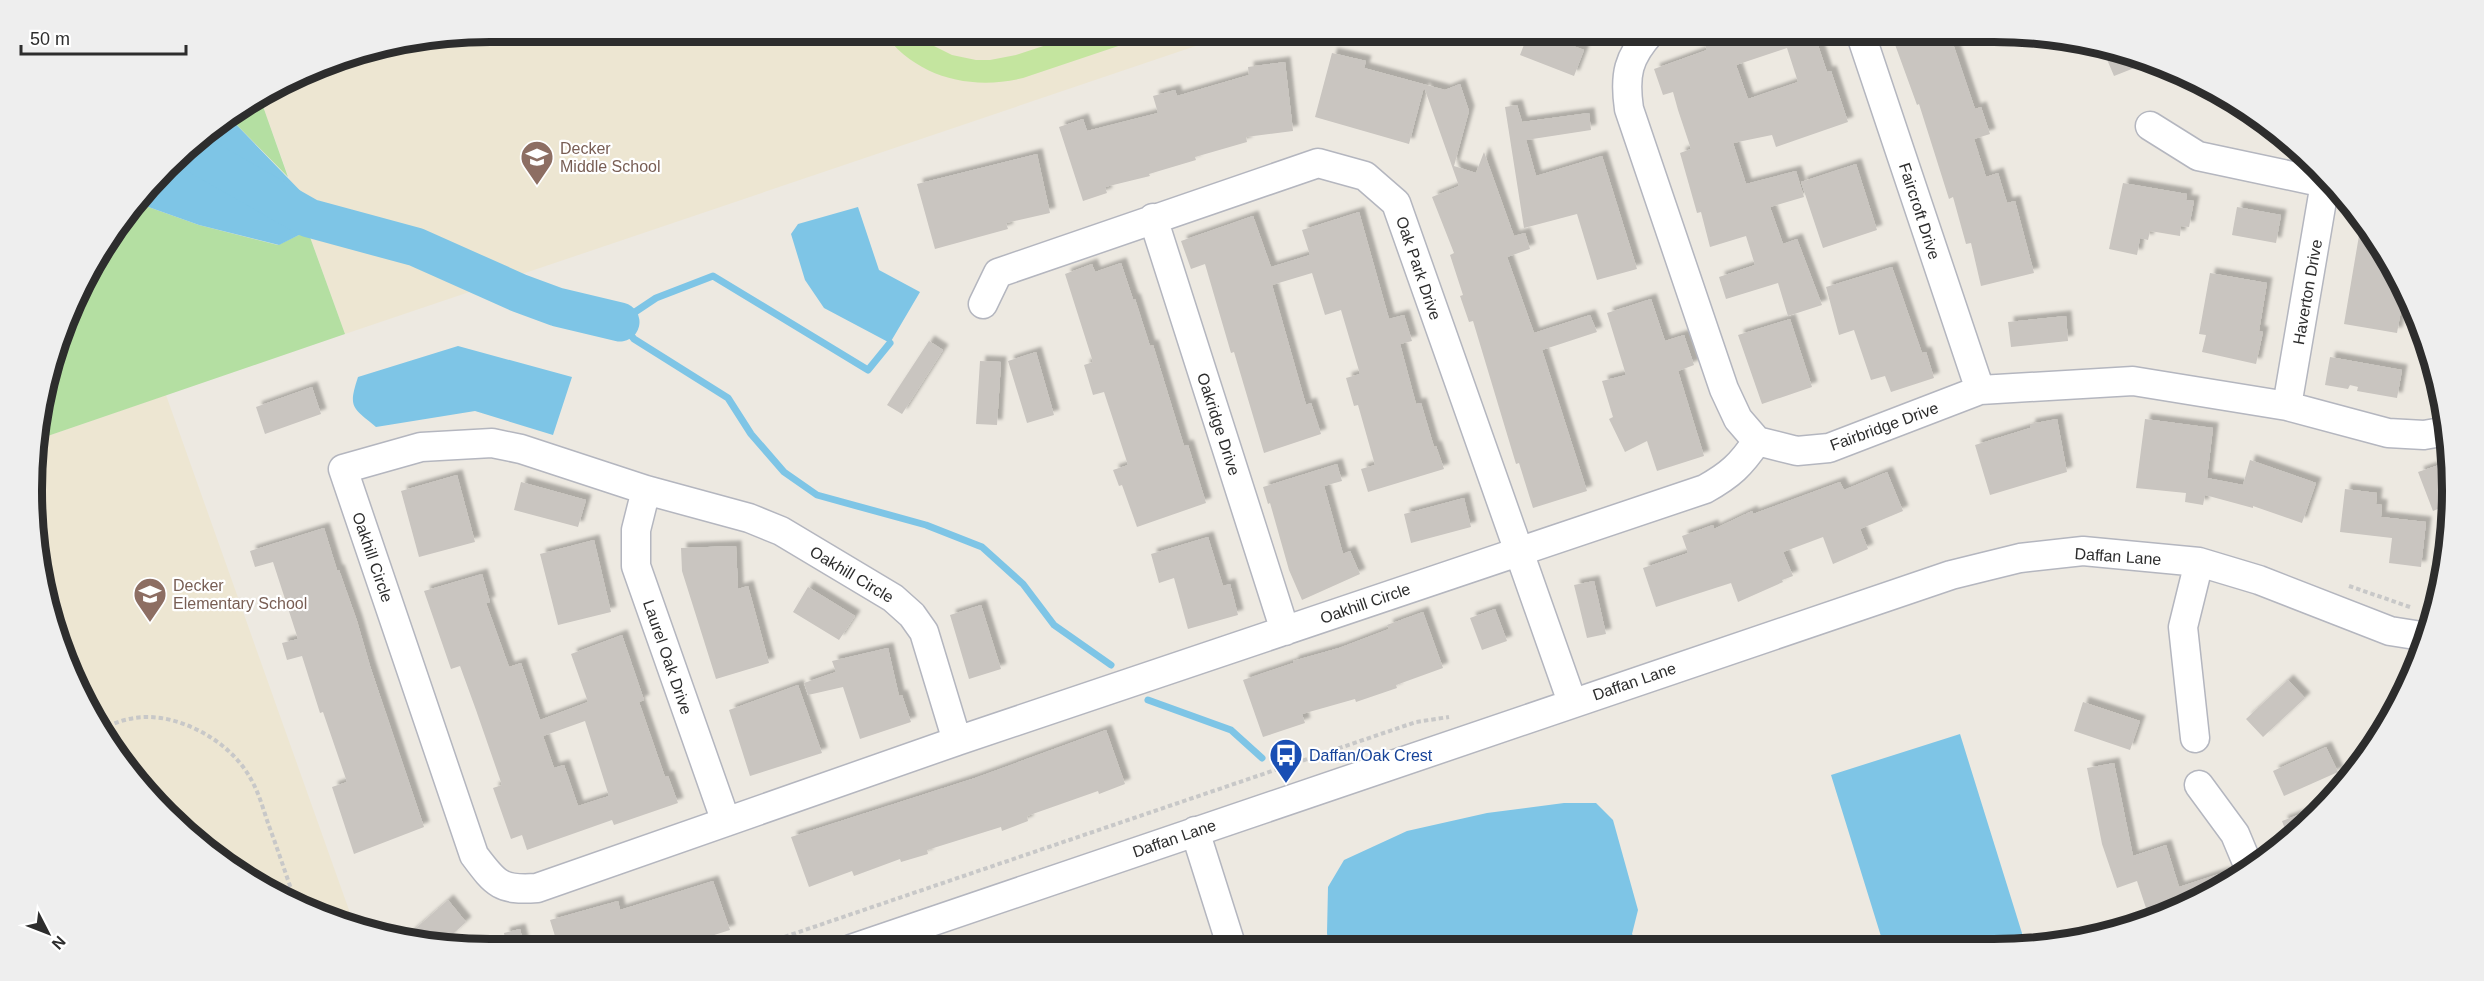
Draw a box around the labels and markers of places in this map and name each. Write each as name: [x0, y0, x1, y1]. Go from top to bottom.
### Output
school or university icon: Decker Middle School: [519, 139, 555, 186]
place label: Decker Middle School: [560, 140, 661, 175]
school or university icon: Decker Elementary School: [132, 576, 168, 623]
place label: Decker Elementary School: [173, 577, 307, 612]
bus stop icon: Daffan/Oak Crest: [1268, 737, 1304, 784]
place label: Daffan/Oak Crest: [1309, 747, 1433, 764]

